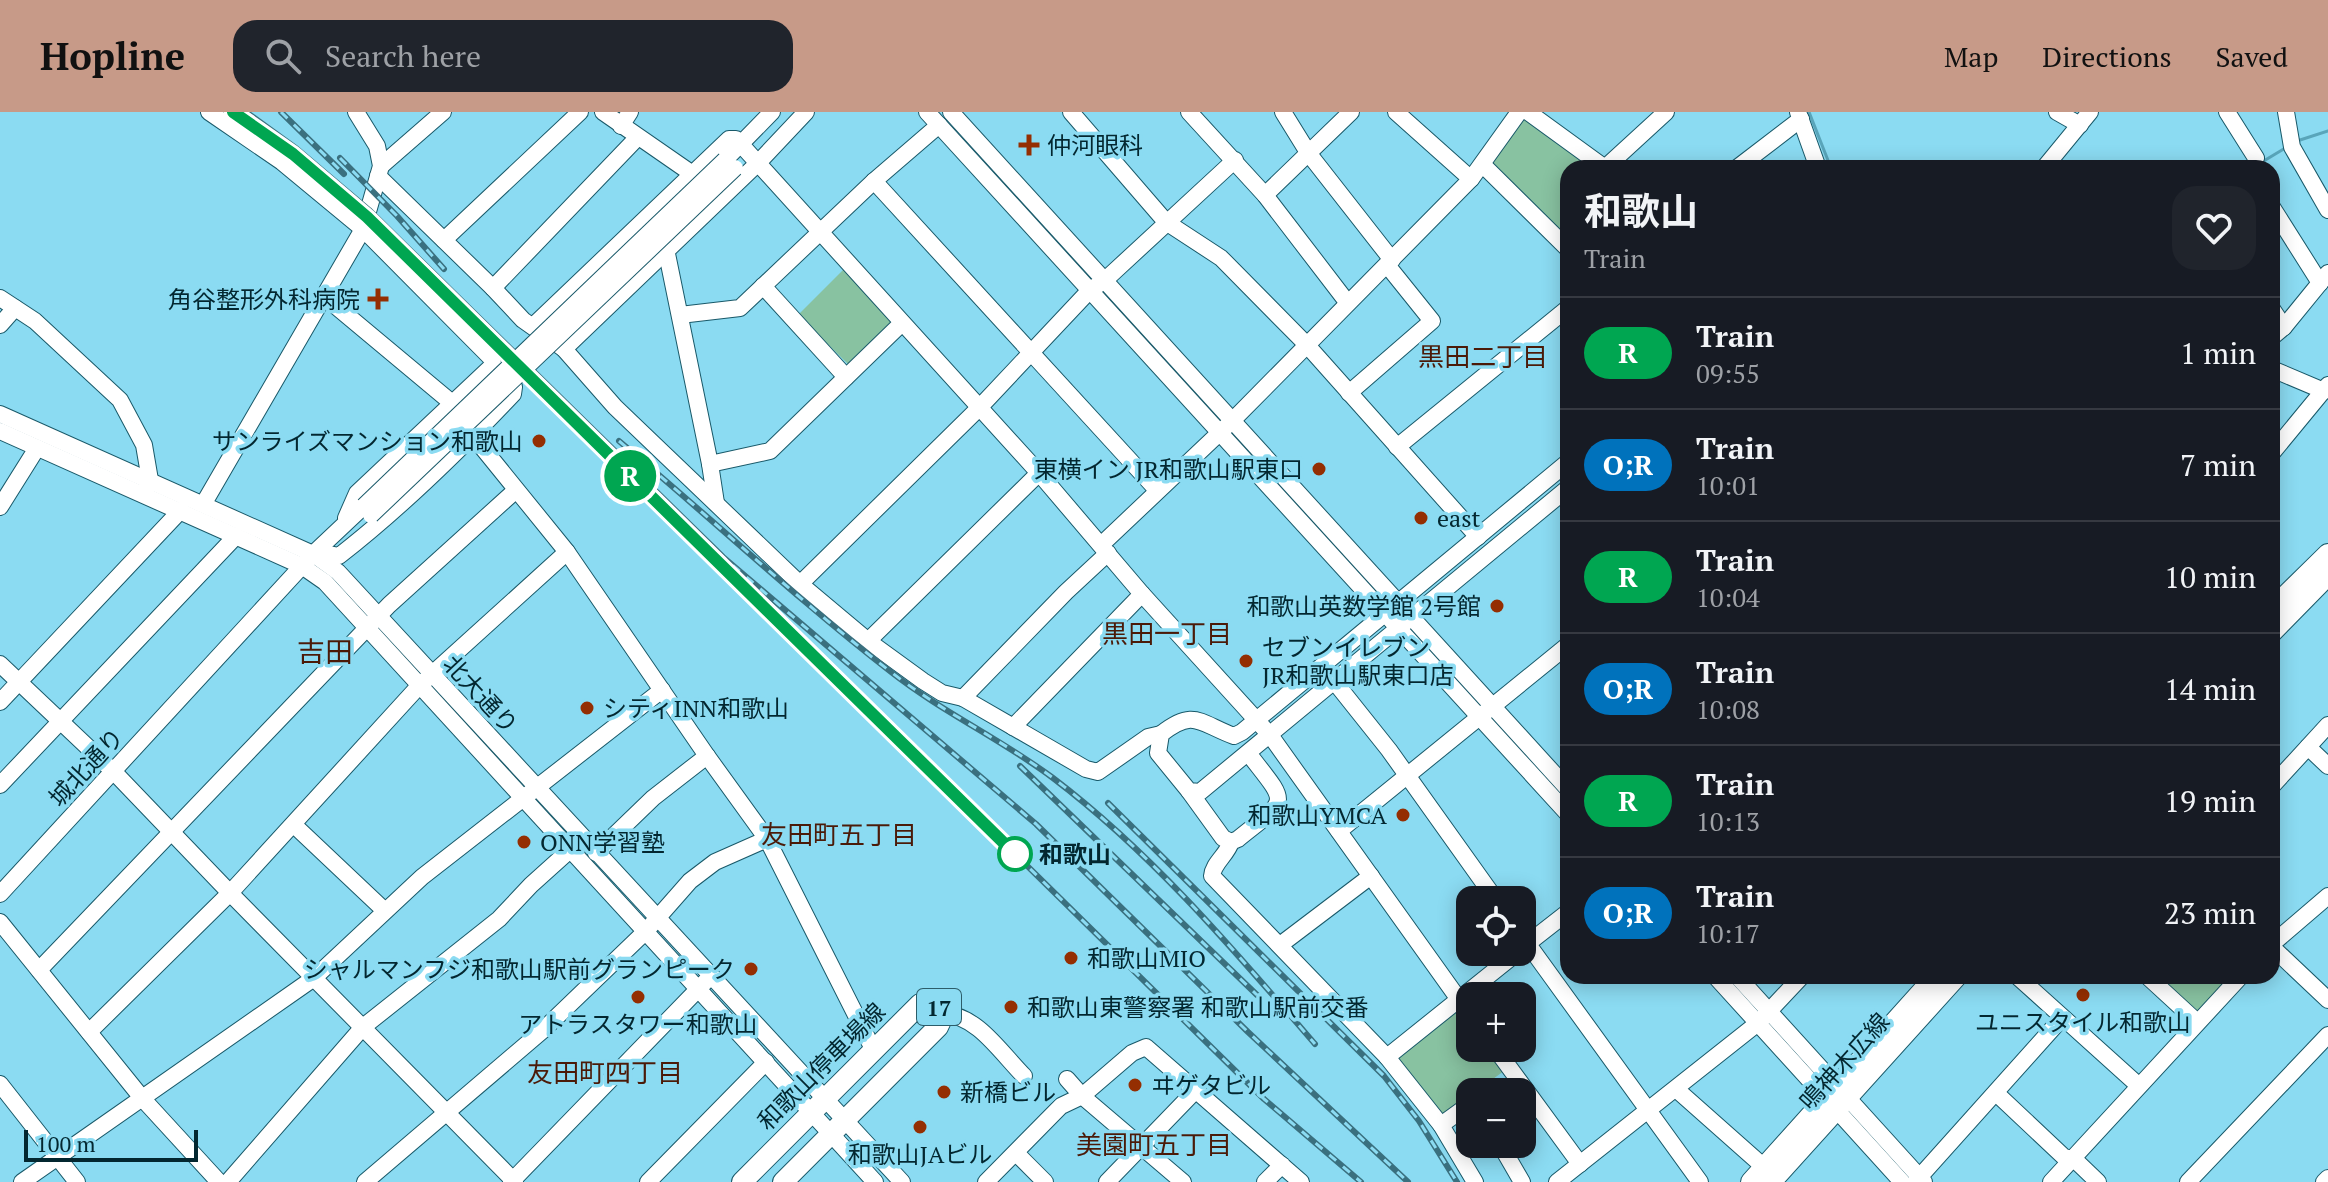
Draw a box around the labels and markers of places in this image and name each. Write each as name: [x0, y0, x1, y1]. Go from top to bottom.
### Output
place label: 仲河眼科: [1047, 129, 1143, 161]
marker: 仲河眼科: [1018, 134, 1040, 156]
place label: 角谷整形外科病院: [168, 283, 360, 315]
marker: 角谷整形外科病院: [367, 288, 389, 310]
place label: サンライズマンション和歌山: [212, 425, 523, 457]
marker: サンライズマンション和歌山: [530, 432, 548, 450]
place label: 東横イン JR和歌山駅東口: [1034, 453, 1303, 485]
marker: 東横イン JR和歌山駅東口: [1310, 460, 1328, 478]
place label: east: [1437, 502, 1481, 534]
marker: east: [1412, 509, 1430, 527]
place label: 和歌山英数学館 2号館: [1246, 590, 1481, 622]
marker: 和歌山英数学館 2号館: [1488, 597, 1506, 615]
place label: セブンイレブン JR和歌山駅東口店: [1262, 631, 1453, 691]
marker: セブンイレブン JR和歌山駅東口店: [1237, 652, 1255, 670]
place label: シティINN和歌山: [603, 692, 789, 724]
marker: シティINN和歌山: [578, 699, 596, 717]
place label: 和歌山YMCA: [1247, 799, 1388, 831]
marker: 和歌山YMCA: [1394, 806, 1412, 824]
place label: ONN学習塾: [540, 826, 665, 858]
marker: ONN学習塾: [515, 833, 533, 851]
marker: 和歌山: [998, 837, 1032, 871]
place label: 和歌山: [1039, 838, 1111, 870]
place label: 和歌山MIO: [1087, 942, 1206, 974]
marker: 和歌山MIO: [1062, 949, 1080, 967]
place label: シャルマンフジ和歌山駅前グランピーク: [304, 953, 735, 985]
marker: シャルマンフジ和歌山駅前グランピーク: [742, 960, 760, 978]
marker: ユニスタイル和歌山: [2074, 986, 2092, 1004]
marker: アトラスタワー和歌山: [629, 988, 647, 1006]
place label: 和歌山東警察署 和歌山駅前交番: [1027, 991, 1369, 1023]
marker: 和歌山東警察署 和歌山駅前交番: [1002, 998, 1020, 1016]
place label: ユニスタイル和歌山: [1975, 1006, 2191, 1038]
place label: アトラスタワー和歌山: [518, 1008, 758, 1040]
place label: ヰゲタビル: [1151, 1069, 1271, 1101]
place label: 新橋ビル: [960, 1076, 1056, 1108]
marker: ヰゲタビル: [1126, 1076, 1144, 1094]
marker: 新橋ビル: [935, 1083, 953, 1101]
marker: 和歌山JAビル: [911, 1118, 929, 1136]
place label: 和歌山JAビル: [848, 1138, 992, 1170]

